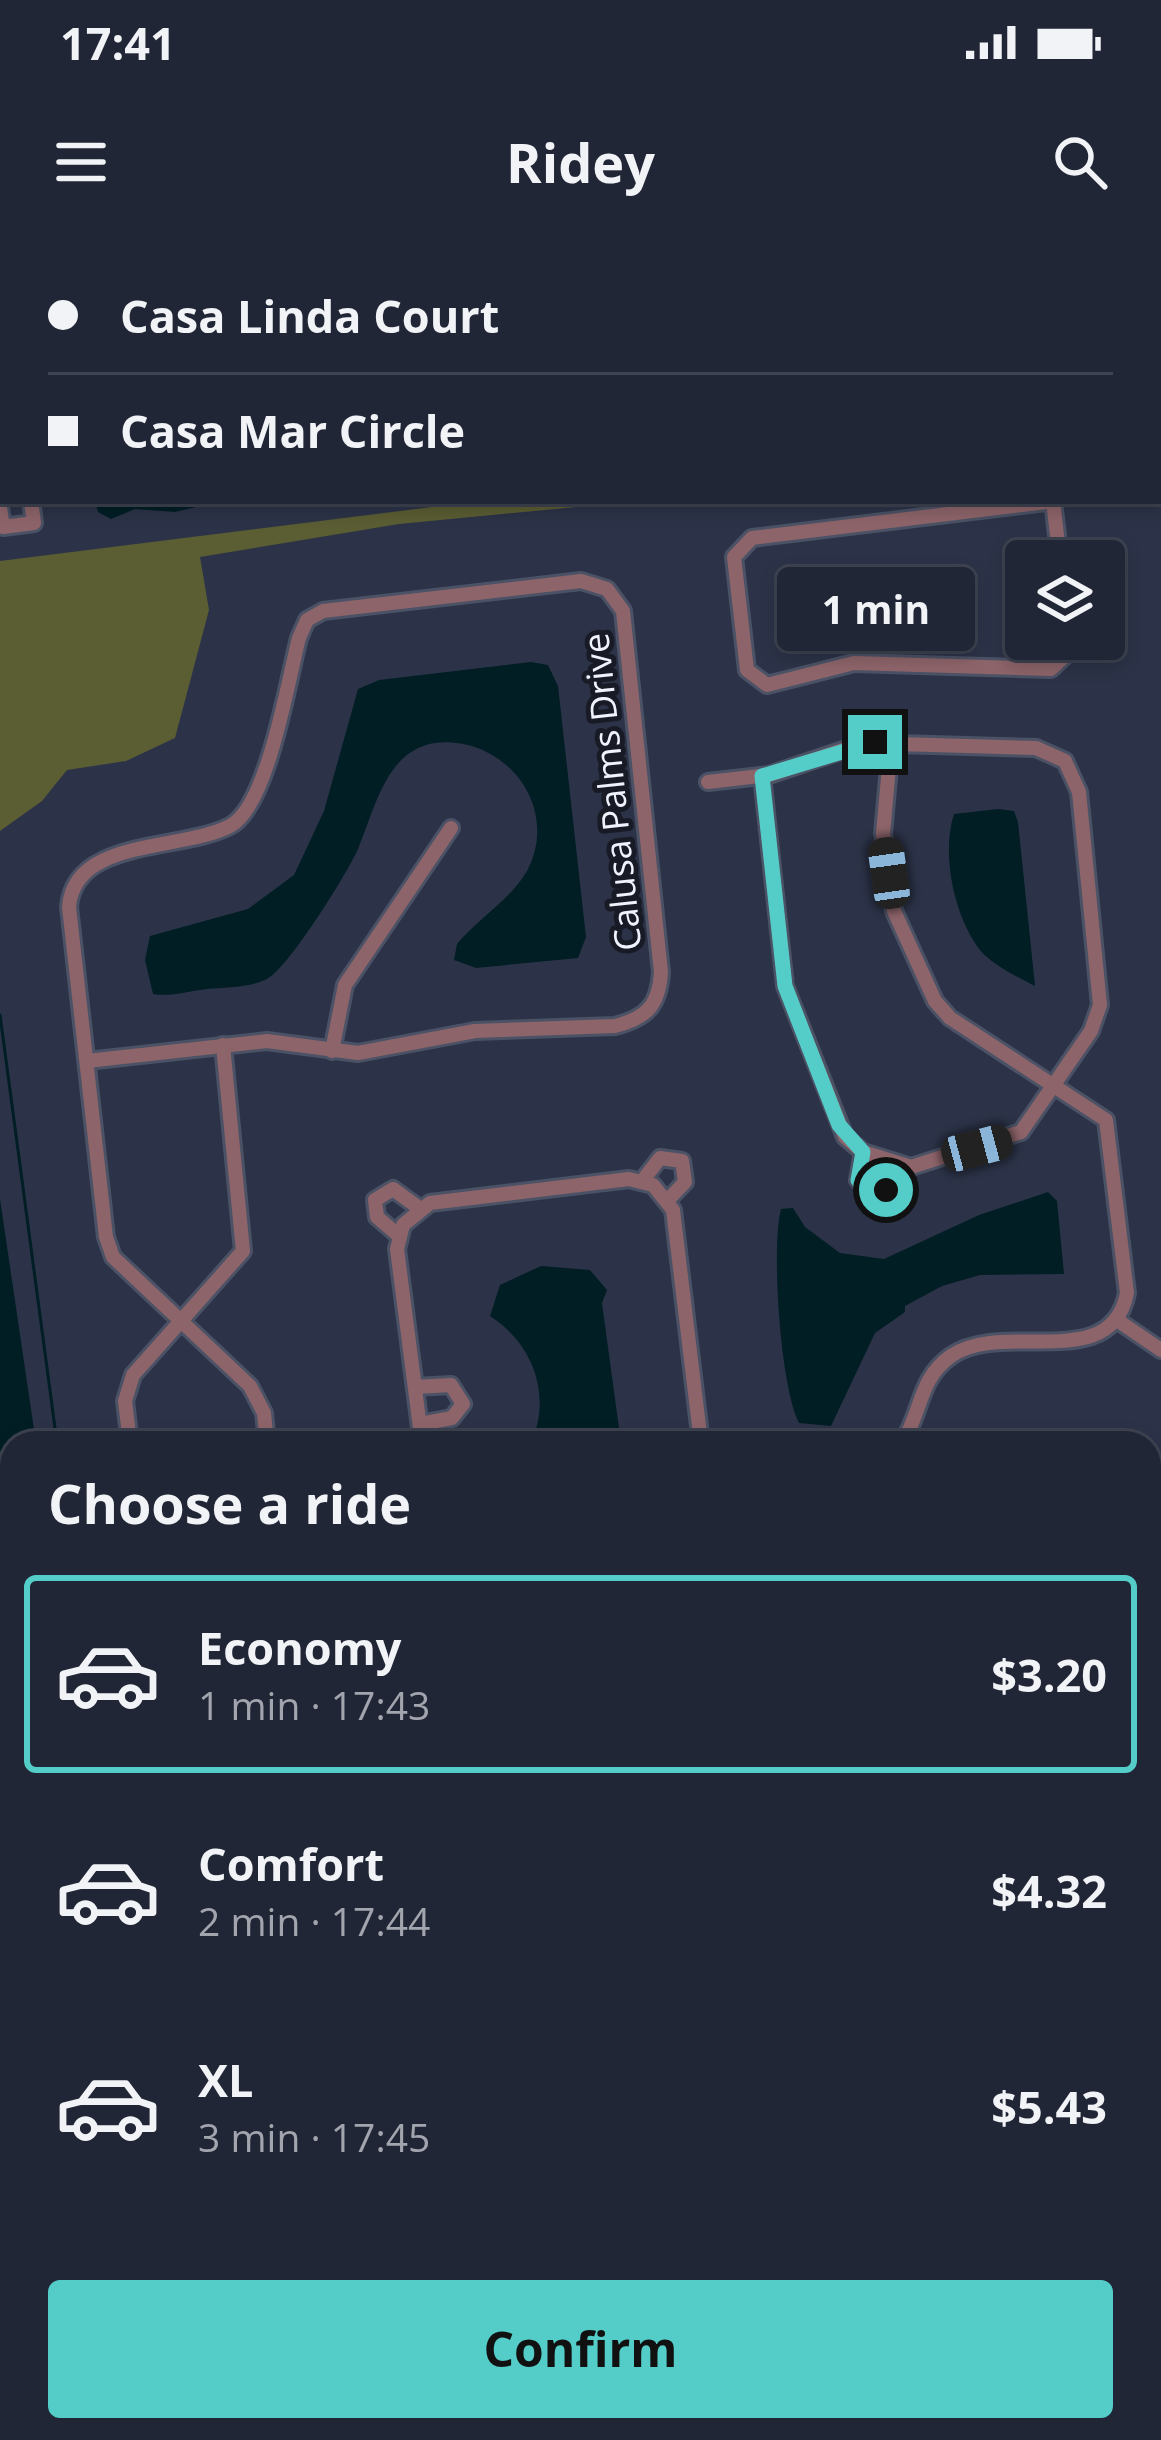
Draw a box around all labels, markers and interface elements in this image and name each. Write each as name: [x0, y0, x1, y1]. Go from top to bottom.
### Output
text: 17:41: [60, 12, 176, 73]
text: Ridey: [506, 125, 655, 199]
icon: menu: [48, 129, 114, 195]
icon: search: [1047, 129, 1113, 195]
text: Casa Linda Court: [120, 285, 499, 346]
text: Casa Mar Circle: [120, 400, 465, 461]
map controls: [1005, 540, 1125, 660]
button: layers: [1005, 540, 1125, 660]
callout: 1 min: [776, 568, 974, 652]
text: 1 min: [822, 582, 930, 635]
street label: Calusa Palms Drive: [570, 631, 653, 953]
route end: [848, 715, 902, 769]
car: [866, 835, 912, 911]
car: [938, 1121, 1016, 1175]
route start: [859, 1163, 913, 1217]
text: Choose a ride: [48, 1466, 411, 1540]
text: Economy: [198, 1617, 401, 1678]
icon: car: [54, 1620, 162, 1728]
text: $3.20: [991, 1644, 1107, 1705]
text: 1 min · 17:43: [198, 1678, 430, 1731]
text: Comfort: [198, 1833, 384, 1894]
icon: car: [54, 1836, 162, 1944]
text: $4.32: [991, 1860, 1107, 1921]
text: 2 min · 17:44: [198, 1894, 430, 1947]
text: XL: [198, 2049, 253, 2110]
icon: car: [54, 2052, 162, 2160]
text: $5.43: [991, 2076, 1107, 2137]
text: 3 min · 17:45: [198, 2110, 430, 2163]
button: Confirm: [48, 2280, 1113, 2418]

